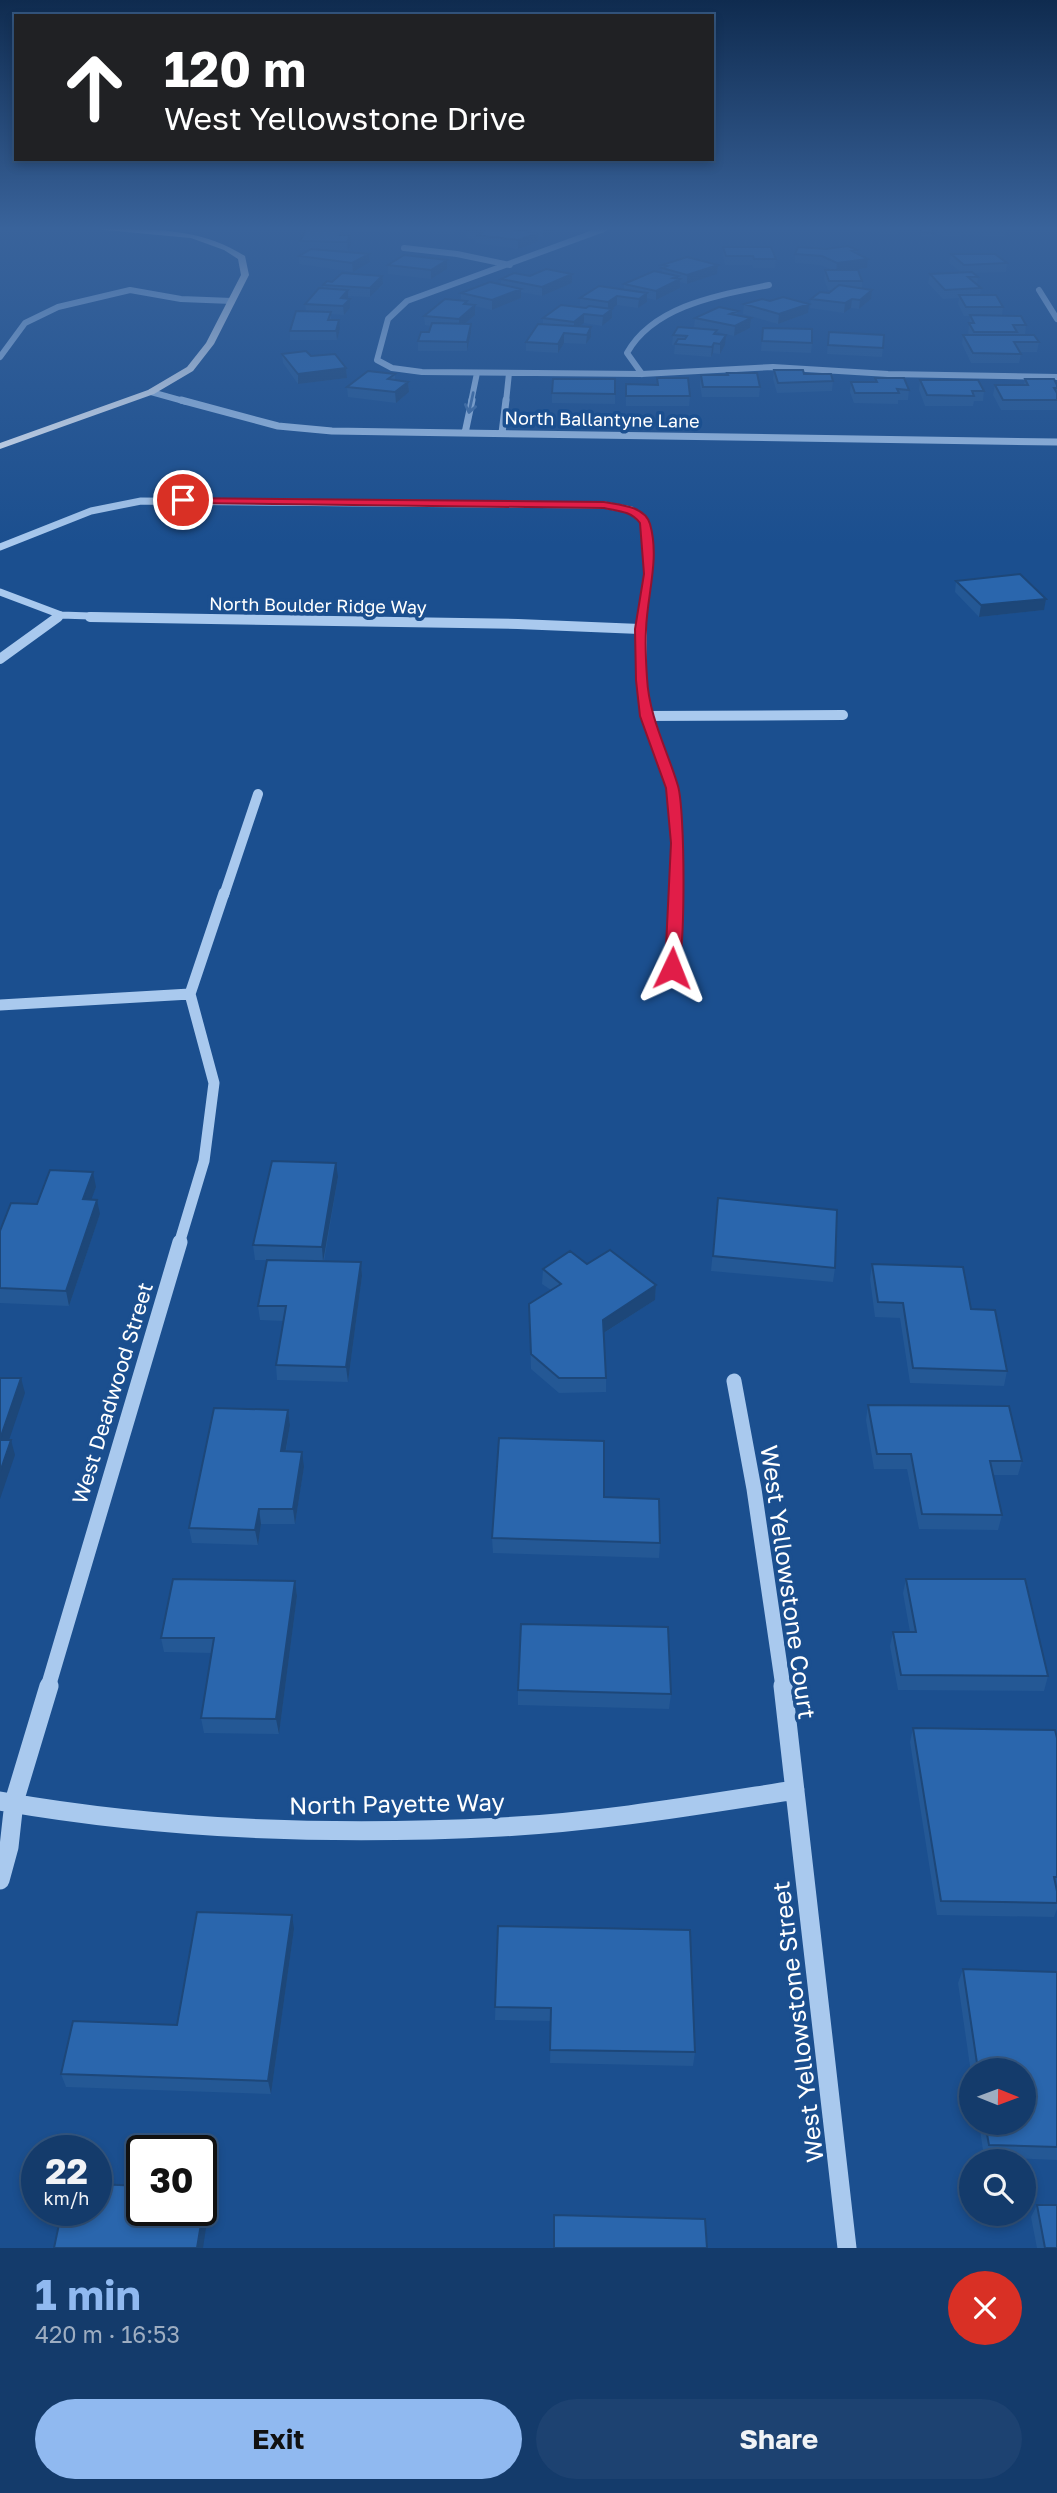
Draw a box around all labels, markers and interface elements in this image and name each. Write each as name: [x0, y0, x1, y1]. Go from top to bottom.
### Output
text: 120 m: [164, 39, 306, 98]
icon: ahead: [49, 42, 140, 133]
text: West Yellowstone Drive: [164, 99, 526, 137]
one-way arrow: [464, 391, 478, 414]
street label: North Ballantyne Lane: [504, 406, 700, 432]
pin: [153, 470, 213, 530]
icon: arrive: [164, 481, 202, 519]
street label: North Boulder Ridge Way: [209, 592, 427, 618]
position arrow: [635, 931, 709, 1005]
street label: West Deadwood Street: [66, 1279, 158, 1507]
street label: West Yellowstone Court: [755, 1443, 823, 1721]
street label: North Payette Way: [289, 1787, 505, 1819]
street label: West Yellowstone Street: [765, 1880, 829, 2164]
north arrow: [959, 2058, 1036, 2135]
map controls: [959, 2058, 1036, 2226]
speed limit sign: 30: [126, 2135, 217, 2226]
button: search: [959, 2149, 1036, 2226]
text: 22: [45, 2150, 88, 2192]
text: km/h: [44, 2187, 89, 2209]
text: 1 min: [35, 2269, 141, 2319]
button: close: [948, 2271, 1022, 2345]
text: 420 m · 16:53: [35, 2320, 180, 2348]
button: Exit: [35, 2399, 522, 2479]
button: Share: [536, 2399, 1022, 2479]

